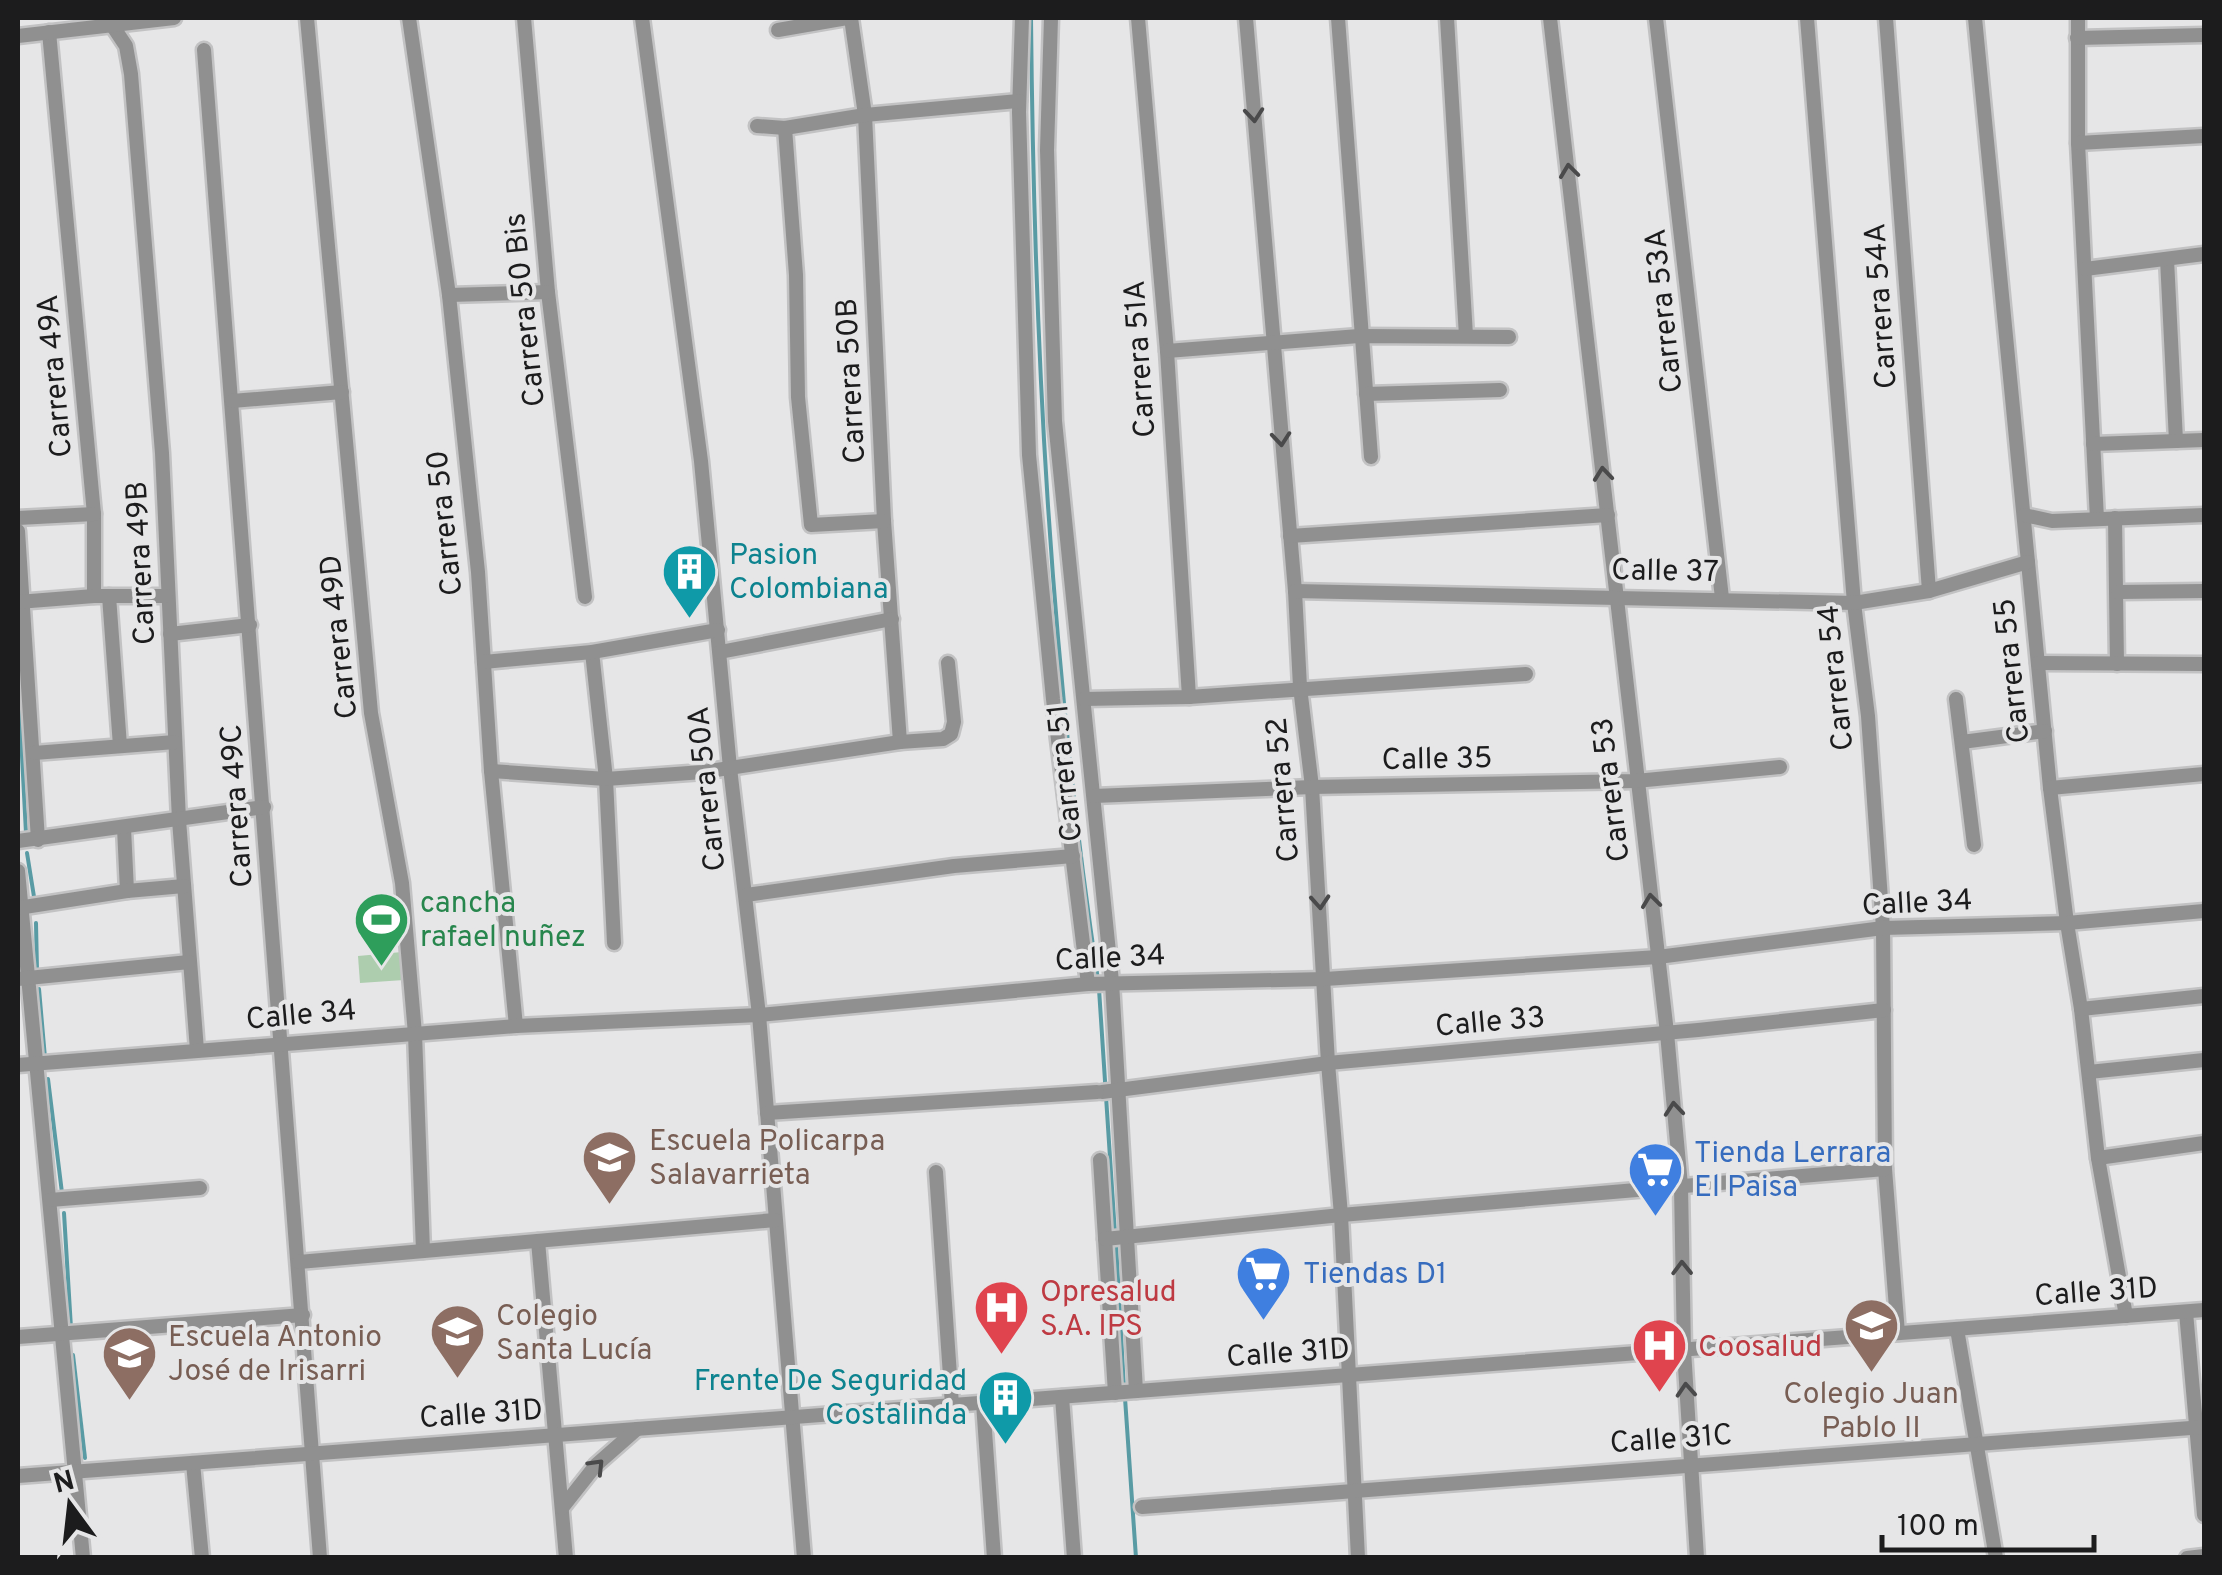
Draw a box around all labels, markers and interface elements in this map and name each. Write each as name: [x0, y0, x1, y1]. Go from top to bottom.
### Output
one-way arrow: [1243, 107, 1265, 123]
one-way arrow: [1559, 163, 1580, 180]
street label: Carrera 50 Bis: [498, 211, 555, 408]
street label: Carrera 54A: [1858, 222, 1907, 390]
street label: Carrera 53A: [1638, 227, 1693, 395]
street label: Carrera 51A: [1118, 279, 1165, 439]
street label: Carrera 49A: [31, 293, 82, 459]
street label: Carrera 50B: [830, 297, 875, 465]
one-way arrow: [1270, 431, 1292, 447]
street label: Carrera 50: [420, 448, 473, 597]
one-way arrow: [1593, 466, 1614, 482]
street label: Carrera 49B: [120, 480, 165, 646]
place label: Pasion Colombiana: [729, 538, 889, 609]
building icon: Pasion Colombiana: [660, 541, 720, 620]
street label: Carrera 49D: [313, 553, 368, 721]
street label: Calle 37: [1611, 553, 1719, 592]
street label: Carrera 55: [1987, 596, 2039, 745]
street label: Carrera 54: [1811, 603, 1864, 752]
street label: Carrera 51: [1041, 702, 1092, 843]
street label: Carrera 50A: [681, 704, 736, 873]
street label: Carrera 53: [1585, 715, 1640, 864]
street label: Carrera 52: [1260, 716, 1309, 864]
street label: Carrera 49C: [214, 723, 263, 889]
street label: Calle 35: [1381, 741, 1493, 780]
street label: Calle 34: [1861, 883, 1973, 926]
place label: cancha rafael nuñez: [420, 886, 586, 957]
sports icon: cancha rafael nuñez: [351, 889, 411, 968]
one-way arrow: [1641, 893, 1662, 909]
one-way arrow: [1308, 894, 1330, 910]
street label: Calle 34: [1054, 938, 1166, 981]
street label: Calle 34: [244, 993, 358, 1040]
street label: Calle 33: [1434, 1000, 1547, 1047]
one-way arrow: [1664, 1101, 1686, 1117]
place label: Escuela Policarpa Salavarrieta: [649, 1124, 885, 1195]
school or university icon: Escuela Policarpa Salavarrieta: [580, 1127, 640, 1206]
place label: Tienda Lerrara El Paisa: [1694, 1136, 1891, 1207]
supermarket icon: Tienda Lerrara El Paisa: [1625, 1139, 1685, 1218]
supermarket icon: Tiendas D1: [1234, 1243, 1294, 1322]
place label: Tiendas D1: [1303, 1257, 1447, 1294]
one-way arrow: [1671, 1259, 1693, 1274]
street label: Calle 31D: [2033, 1271, 2159, 1316]
place label: Opresalud S.A. IPS: [1040, 1275, 1177, 1346]
hospital icon: Opresalud S.A. IPS: [971, 1278, 1031, 1357]
school or university icon: Colegio Juan Pablo II: [1841, 1295, 1901, 1374]
place label: Colegio Santa Lucía: [496, 1299, 652, 1370]
school or university icon: Colegio Santa Lucía: [427, 1302, 487, 1381]
hospital icon: Coosalud: [1629, 1316, 1689, 1395]
place label: Escuela Antonio José de Irisarri: [168, 1320, 382, 1391]
school or university icon: Escuela Antonio José de Irisarri: [99, 1323, 159, 1402]
place label: Coosalud: [1698, 1330, 1822, 1367]
street label: Calle 31D: [1225, 1332, 1351, 1377]
place label: Frente De Seguridad Costalinda: [694, 1364, 967, 1435]
building icon: Frente De Seguridad Costalinda: [976, 1367, 1036, 1446]
place label: Colegio Juan Pablo II: [1783, 1377, 1959, 1448]
one-way arrow: [1676, 1382, 1697, 1398]
street label: Calle 31D: [418, 1393, 544, 1438]
street label: Calle 31C: [1609, 1418, 1734, 1463]
north arrow: [20, 1455, 120, 1555]
one-way arrow: [585, 1459, 603, 1478]
text: N: [50, 1464, 79, 1504]
scale bar: [1882, 1490, 2094, 1552]
text: 100 m: [1897, 1509, 1979, 1546]

